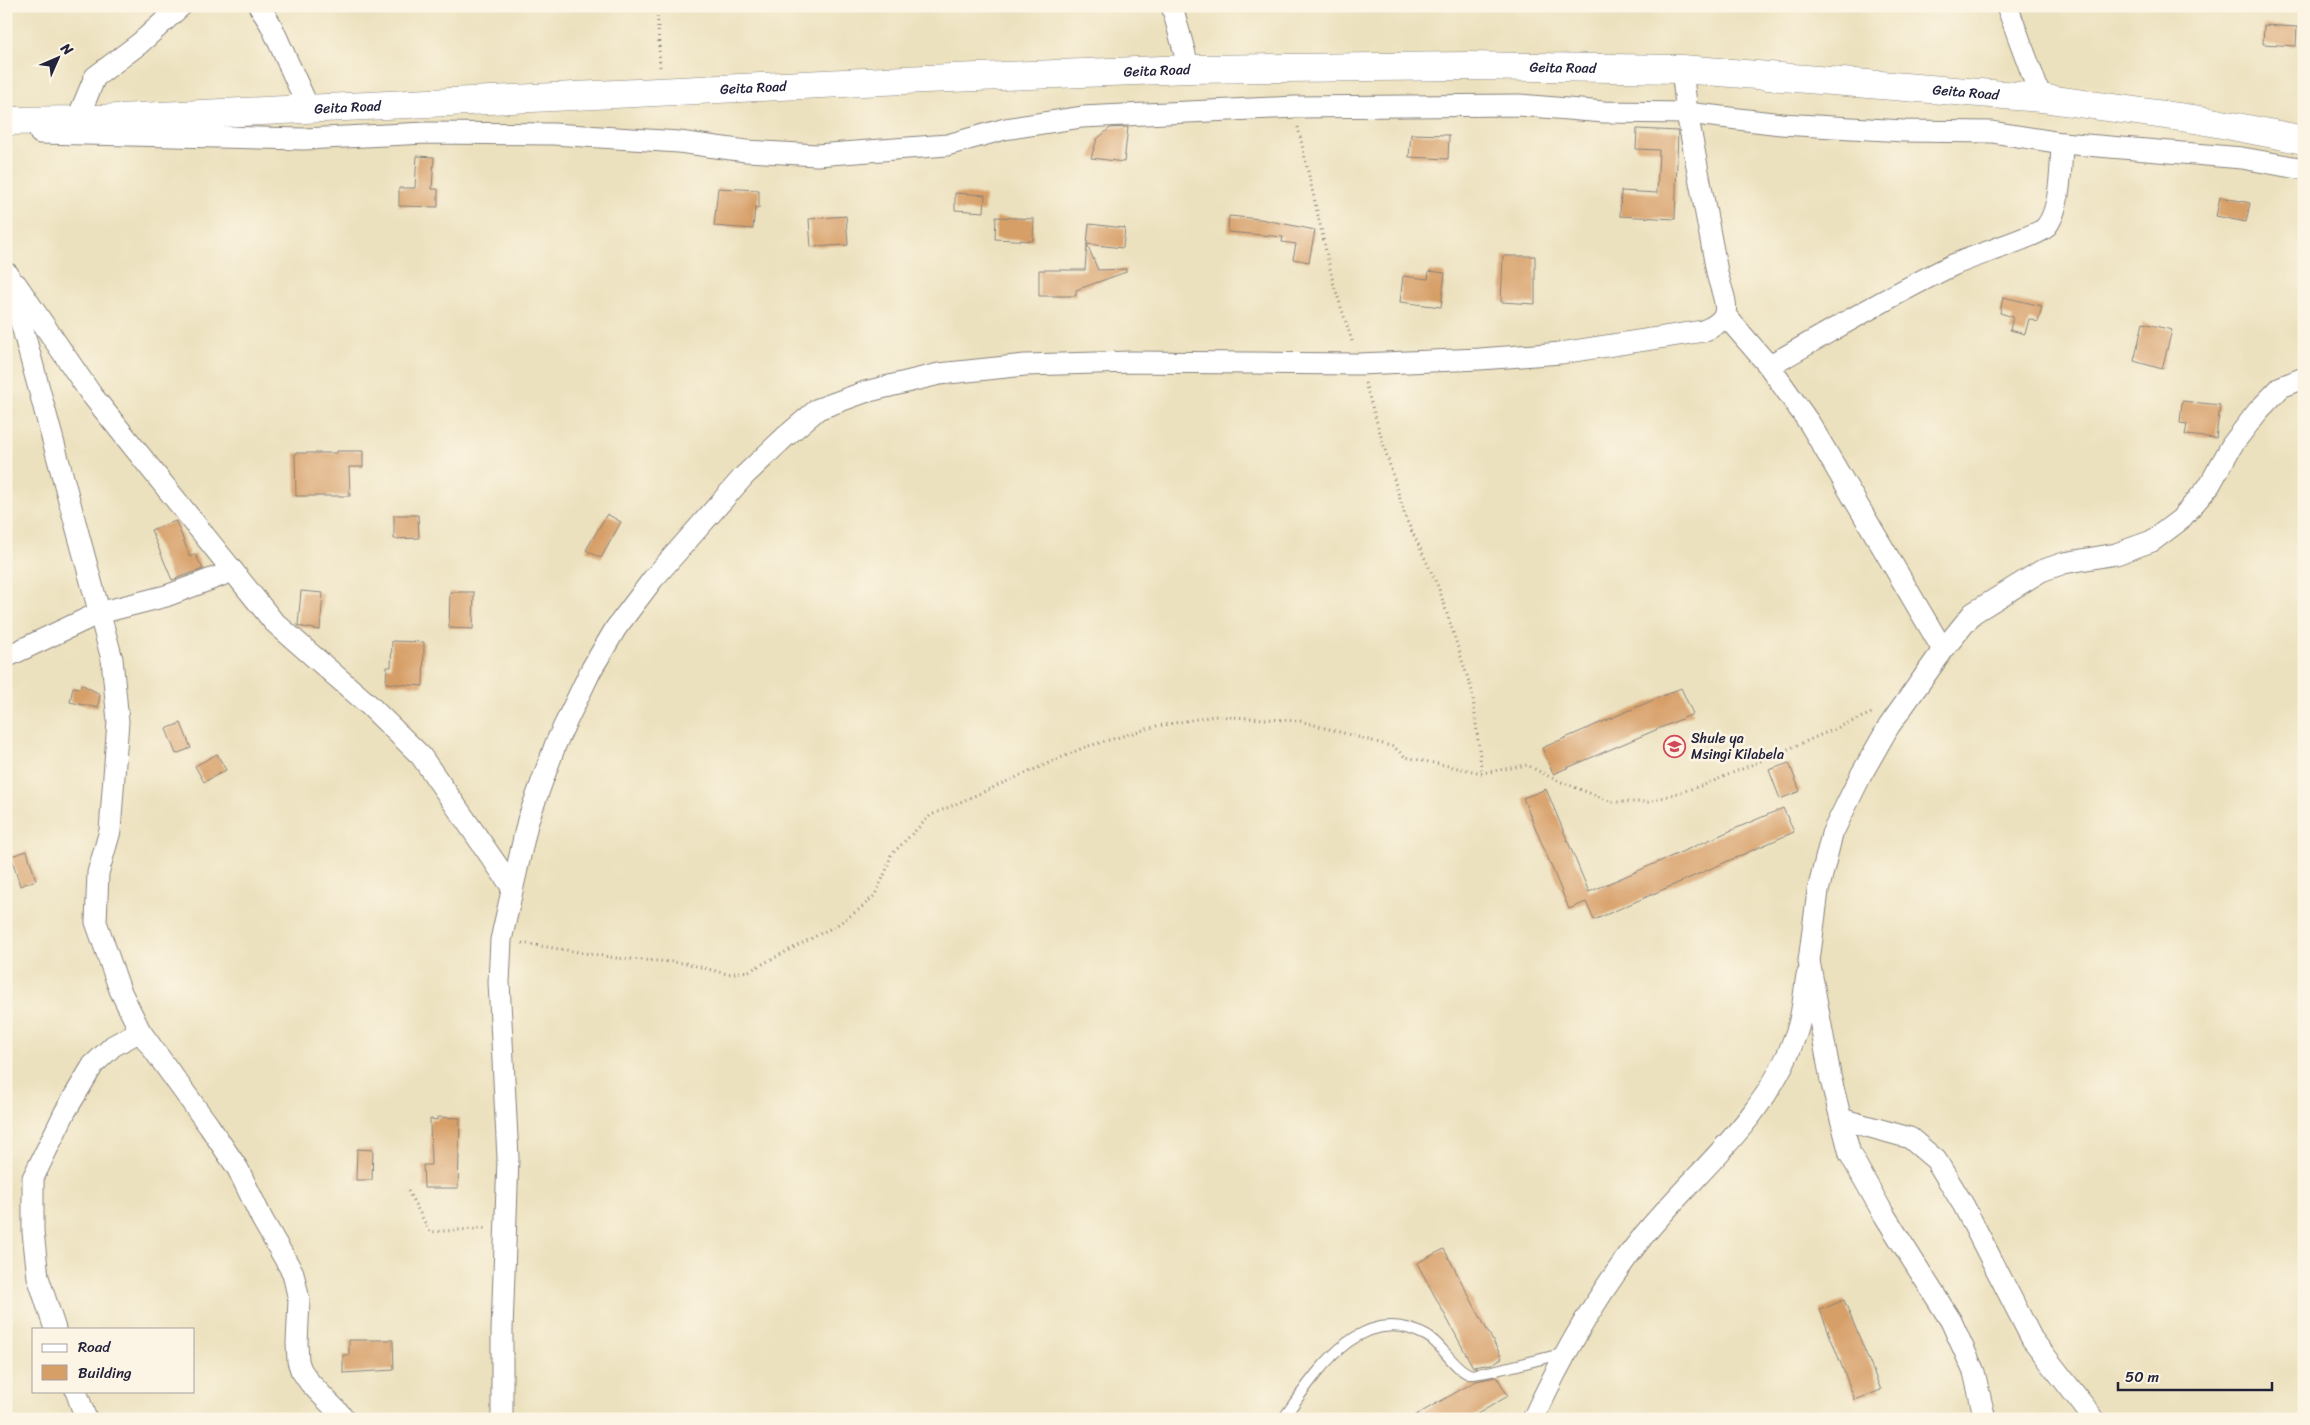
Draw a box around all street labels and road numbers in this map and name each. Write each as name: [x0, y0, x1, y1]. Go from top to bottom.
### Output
street label: Geita Road: [1529, 54, 1598, 80]
street label: Geita Road: [1123, 56, 1192, 84]
street label: Geita Road: [719, 73, 789, 101]
street label: Geita Road: [1932, 77, 2002, 107]
street label: Geita Road: [314, 93, 383, 121]

